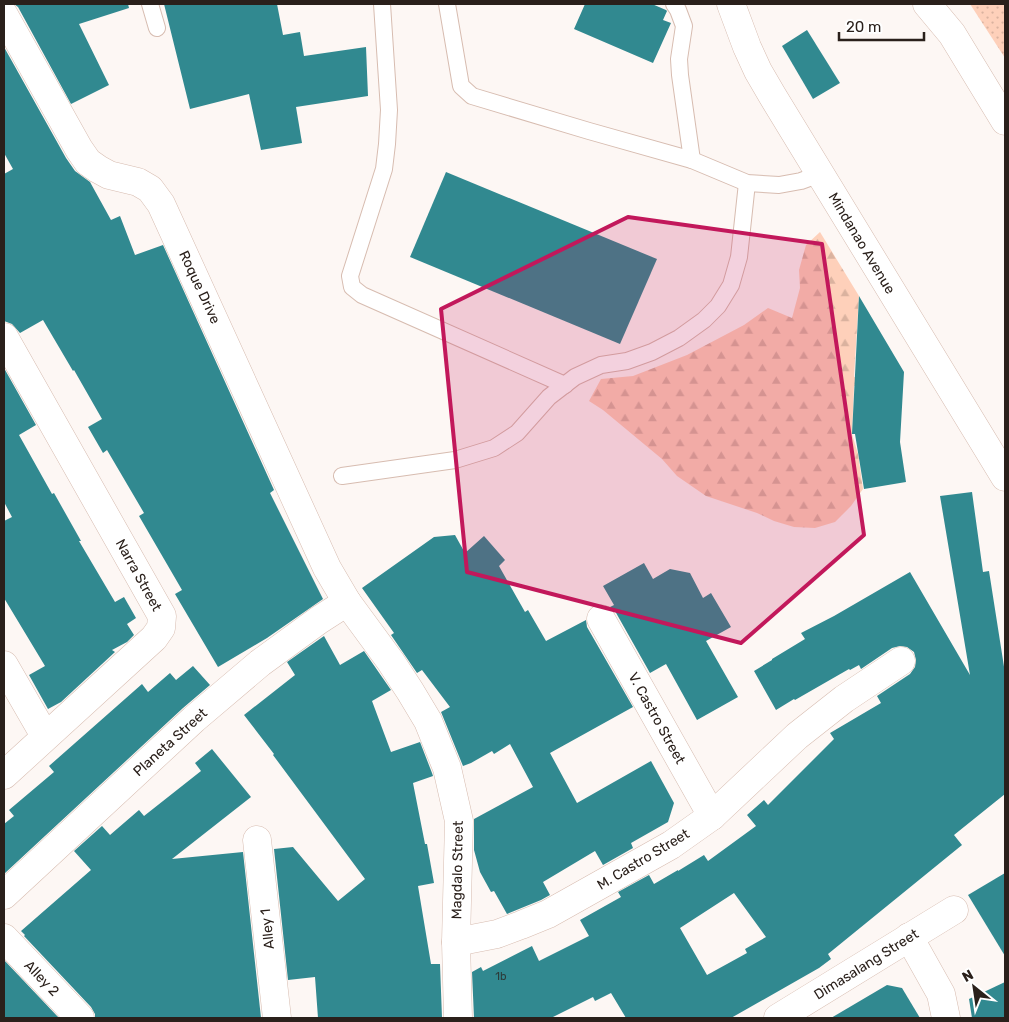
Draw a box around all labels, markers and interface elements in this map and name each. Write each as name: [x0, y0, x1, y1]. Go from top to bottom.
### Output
scale bar: [839, 10, 924, 42]
text: 20 m: [846, 18, 881, 36]
street label: Mindanao Avenue: [825, 189, 899, 297]
street label: Roque Drive: [175, 248, 224, 327]
street label: Narra Street: [112, 536, 166, 615]
street label: V. Castro Street: [624, 670, 689, 767]
street label: Planeta Street: [130, 704, 211, 780]
street label: Magdalo Street: [448, 820, 467, 919]
street label: M. Castro Street: [594, 825, 693, 894]
street label: Alley 1: [257, 908, 278, 950]
street label: Dimasalang Street: [811, 925, 922, 1003]
street label: Alley 2: [21, 957, 63, 1000]
north arrow: [949, 962, 999, 1012]
text: N: [959, 966, 976, 986]
house number: 1b: [495, 970, 507, 983]

